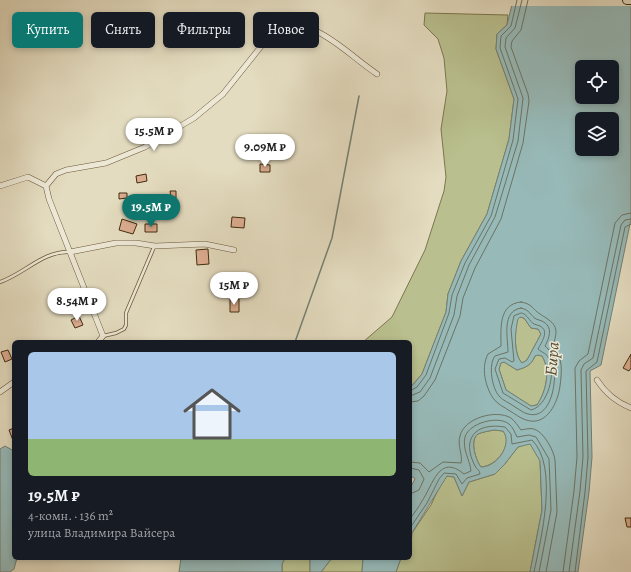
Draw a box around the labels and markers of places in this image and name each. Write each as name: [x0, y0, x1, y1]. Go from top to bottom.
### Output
pin: 15.5M ₽: [117, 118, 191, 152]
pin: 9.09M ₽: [228, 134, 302, 168]
pin: 19.5M ₽: [114, 194, 188, 228]
pin: 15M ₽: [206, 272, 262, 306]
pin: 8.54M ₽: [40, 288, 114, 322]

